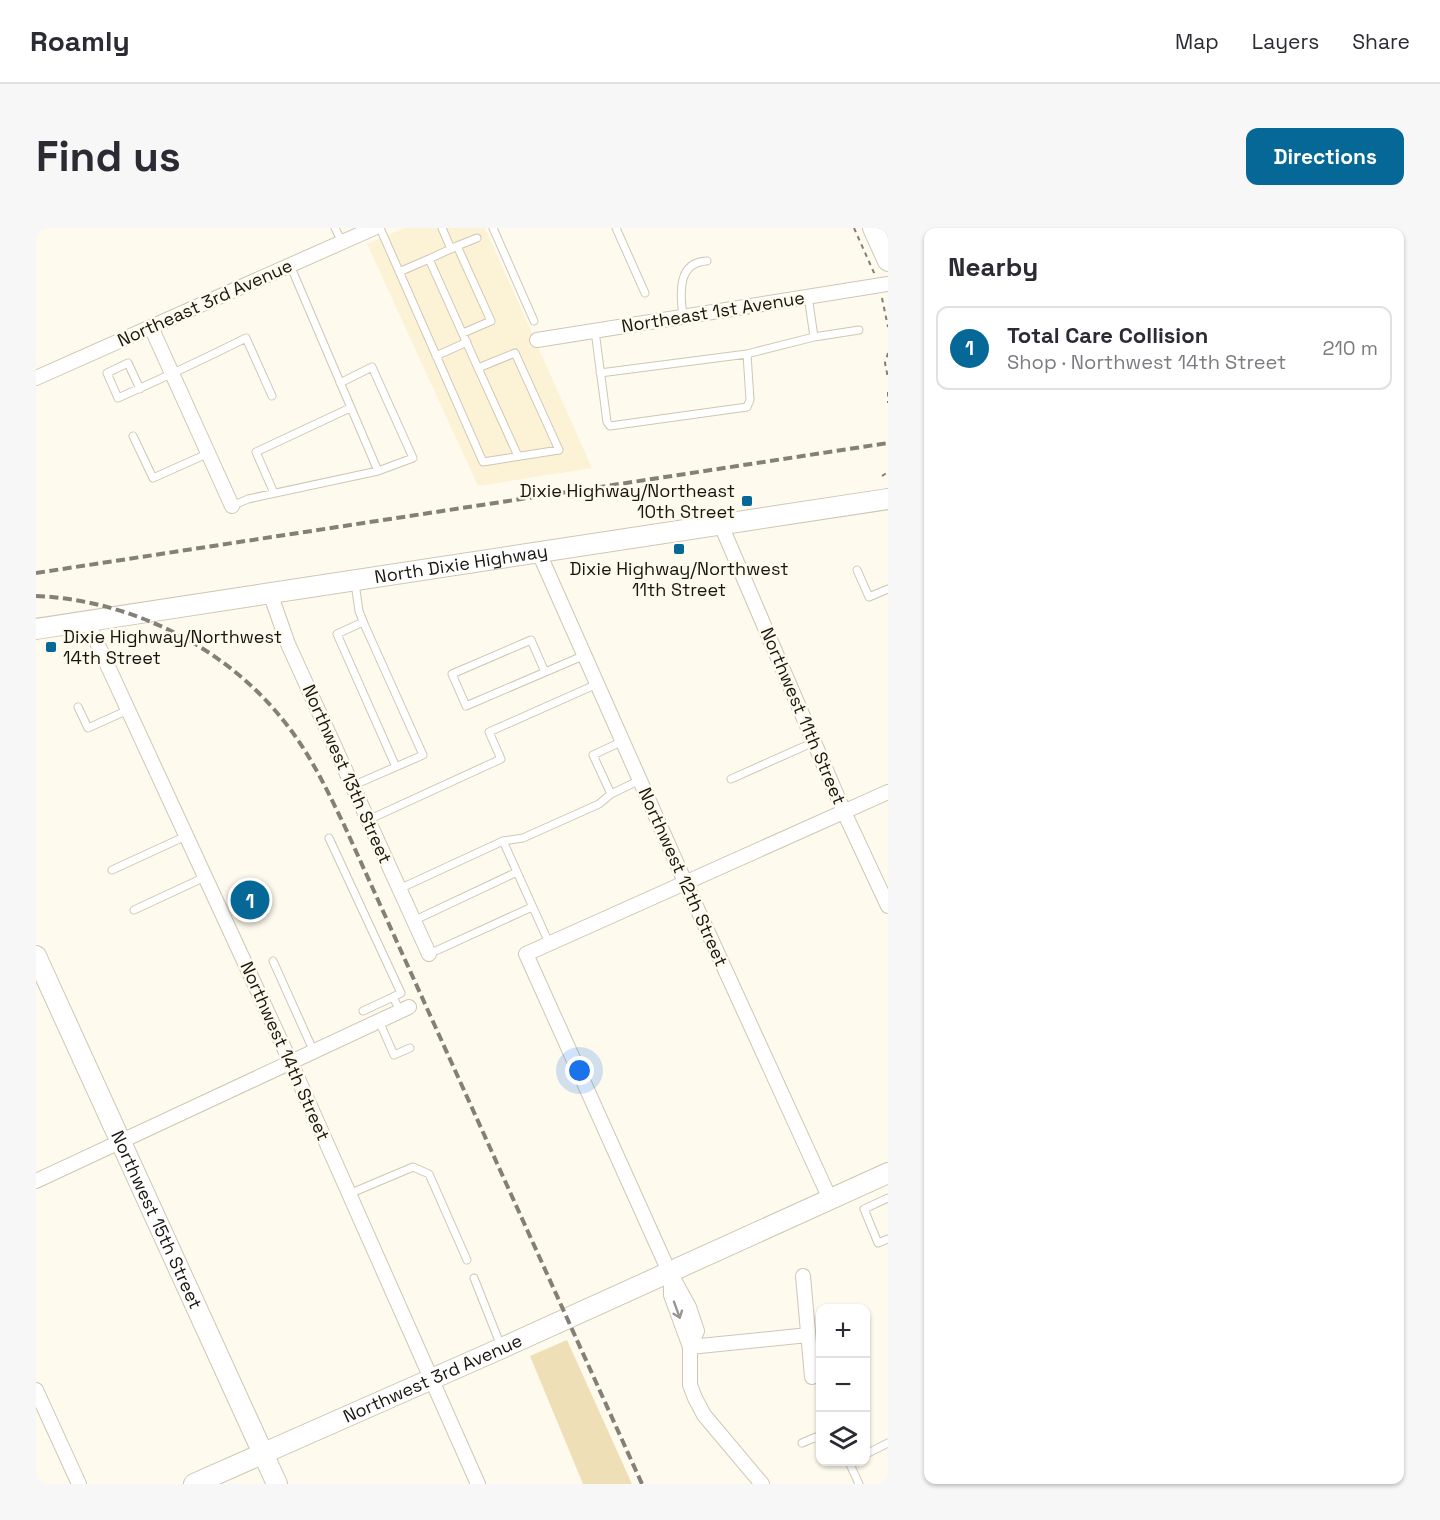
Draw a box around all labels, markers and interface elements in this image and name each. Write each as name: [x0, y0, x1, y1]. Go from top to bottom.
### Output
text: Roamly: [30, 23, 130, 59]
text: Map: [1175, 28, 1219, 55]
text: Layers: [1252, 28, 1319, 55]
text: Share: [1352, 28, 1410, 55]
button: Directions: [1246, 128, 1404, 185]
text: Find us: [36, 130, 181, 183]
text: Nearby: [948, 250, 1038, 284]
street label: Northeast 3rd Avenue: [114, 254, 296, 352]
street label: Northeast 1st Avenue: [620, 286, 806, 337]
text: Total Care Collision: [1007, 321, 1208, 349]
text: 1: [965, 335, 974, 361]
text: 210 m: [1322, 335, 1378, 361]
text: Shop · Northwest 14th Street: [1007, 349, 1286, 375]
place label: Dixie Highway/Northeast 10th Street: [520, 479, 735, 523]
marker: Dixie Highway/Northeast 10th Street: [740, 494, 754, 508]
street label: North Dixie Highway: [373, 539, 549, 588]
marker: Dixie Highway/Northwest 11th Street: [672, 542, 686, 556]
place label: Dixie Highway/Northwest 11th Street: [569, 557, 789, 601]
street label: Northwest 11th Street: [756, 624, 851, 808]
place label: Dixie Highway/Northwest 14th Street: [63, 625, 282, 669]
marker: Dixie Highway/Northwest 14th Street: [44, 640, 58, 654]
street label: Northwest 13th Street: [298, 681, 397, 867]
street label: Northwest 12th Street: [634, 784, 733, 970]
pin: 1: [230, 878, 270, 922]
street label: Northwest 14th Street: [236, 958, 335, 1144]
your location: [565, 1056, 594, 1085]
street label: Northwest 15th Street: [106, 1127, 208, 1312]
one-way arrow: [672, 1301, 683, 1319]
map controls: [816, 1304, 870, 1466]
button: +: [816, 1304, 870, 1358]
street label: Northwest 3rd Avenue: [340, 1328, 526, 1428]
button: −: [816, 1358, 870, 1412]
button: layers: [816, 1412, 870, 1466]

